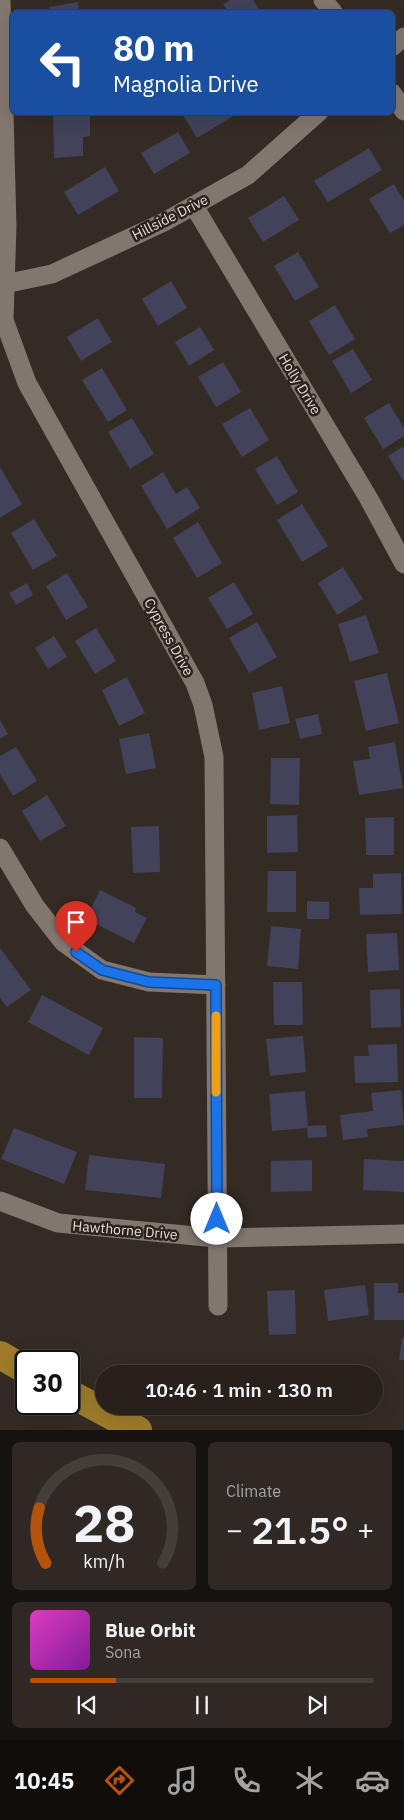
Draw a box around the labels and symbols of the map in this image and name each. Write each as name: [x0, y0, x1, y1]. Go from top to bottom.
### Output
street label: Hillside Drive: [129, 190, 211, 244]
street label: Holly Drive: [275, 350, 325, 418]
street label: Cypress Drive: [140, 595, 198, 679]
pin: [55, 901, 97, 952]
position arrow: [190, 1192, 242, 1244]
street label: Hawthorne Drive: [72, 1216, 179, 1244]
speed limit sign: 30: [15, 1350, 80, 1415]

